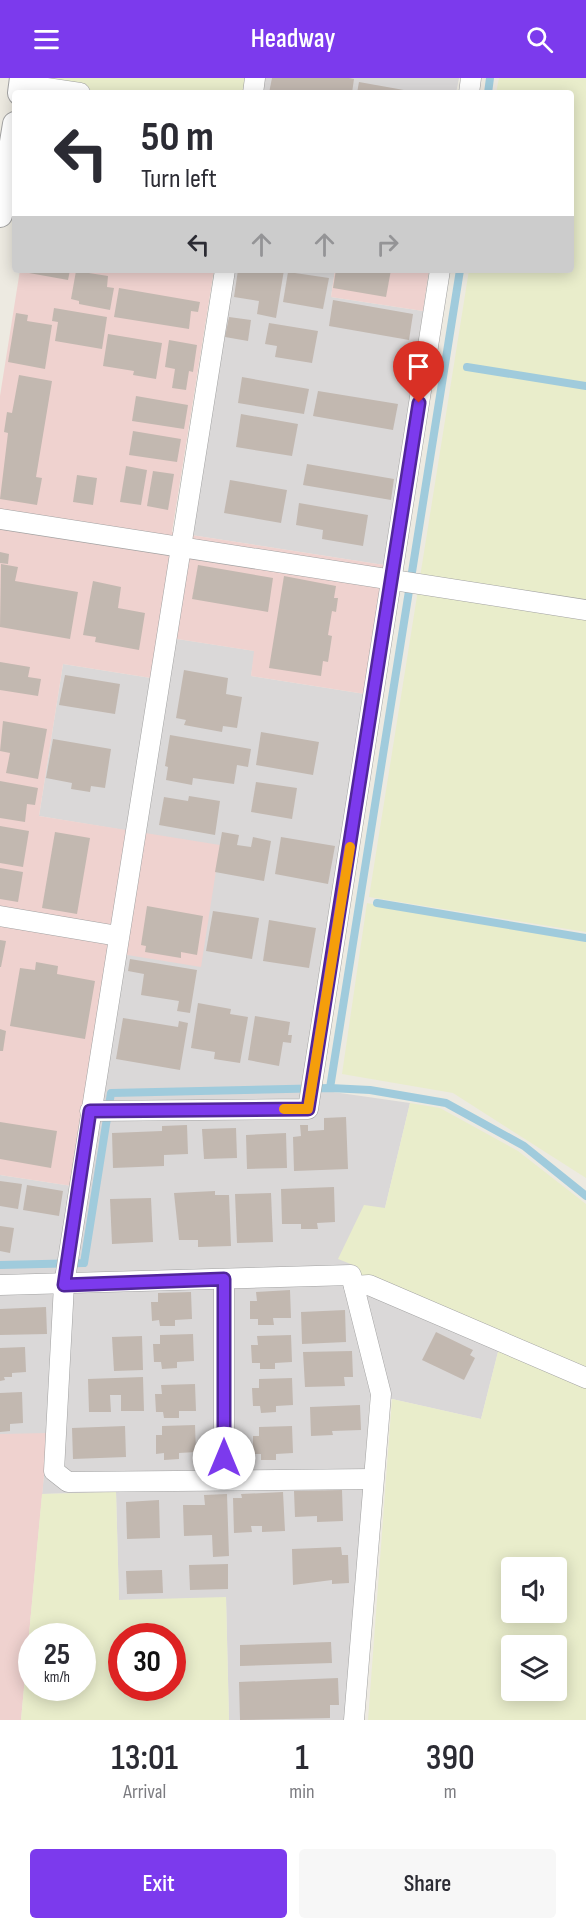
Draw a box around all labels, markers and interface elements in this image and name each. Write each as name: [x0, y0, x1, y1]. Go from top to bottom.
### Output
icon: menu: [30, 23, 63, 56]
text: Headway: [251, 23, 335, 55]
icon: search: [523, 23, 556, 56]
text: 50 m: [141, 112, 214, 163]
icon: left: [42, 114, 120, 192]
text: Turn left: [141, 163, 217, 195]
icon: left: [182, 228, 215, 261]
icon: ahead: [245, 228, 278, 261]
icon: ahead: [308, 228, 341, 261]
icon: right: [371, 228, 404, 261]
pin: [393, 341, 444, 403]
icon: arrive: [402, 350, 435, 383]
position arrow: [192, 1426, 256, 1490]
map controls: [501, 1557, 567, 1701]
button: sound: [501, 1557, 567, 1623]
speed limit sign: 30: [108, 1623, 186, 1701]
button: layers: [501, 1635, 567, 1701]
text: 25: [44, 1637, 70, 1673]
text: km/h: [44, 1668, 70, 1687]
text: 13:01: [111, 1737, 178, 1780]
text: 1: [295, 1737, 309, 1780]
text: 390: [426, 1737, 475, 1780]
text: Arrival: [123, 1780, 166, 1804]
text: min: [289, 1780, 314, 1804]
text: m: [444, 1780, 457, 1804]
button: Exit: [30, 1849, 287, 1918]
button: Share: [299, 1849, 556, 1918]

